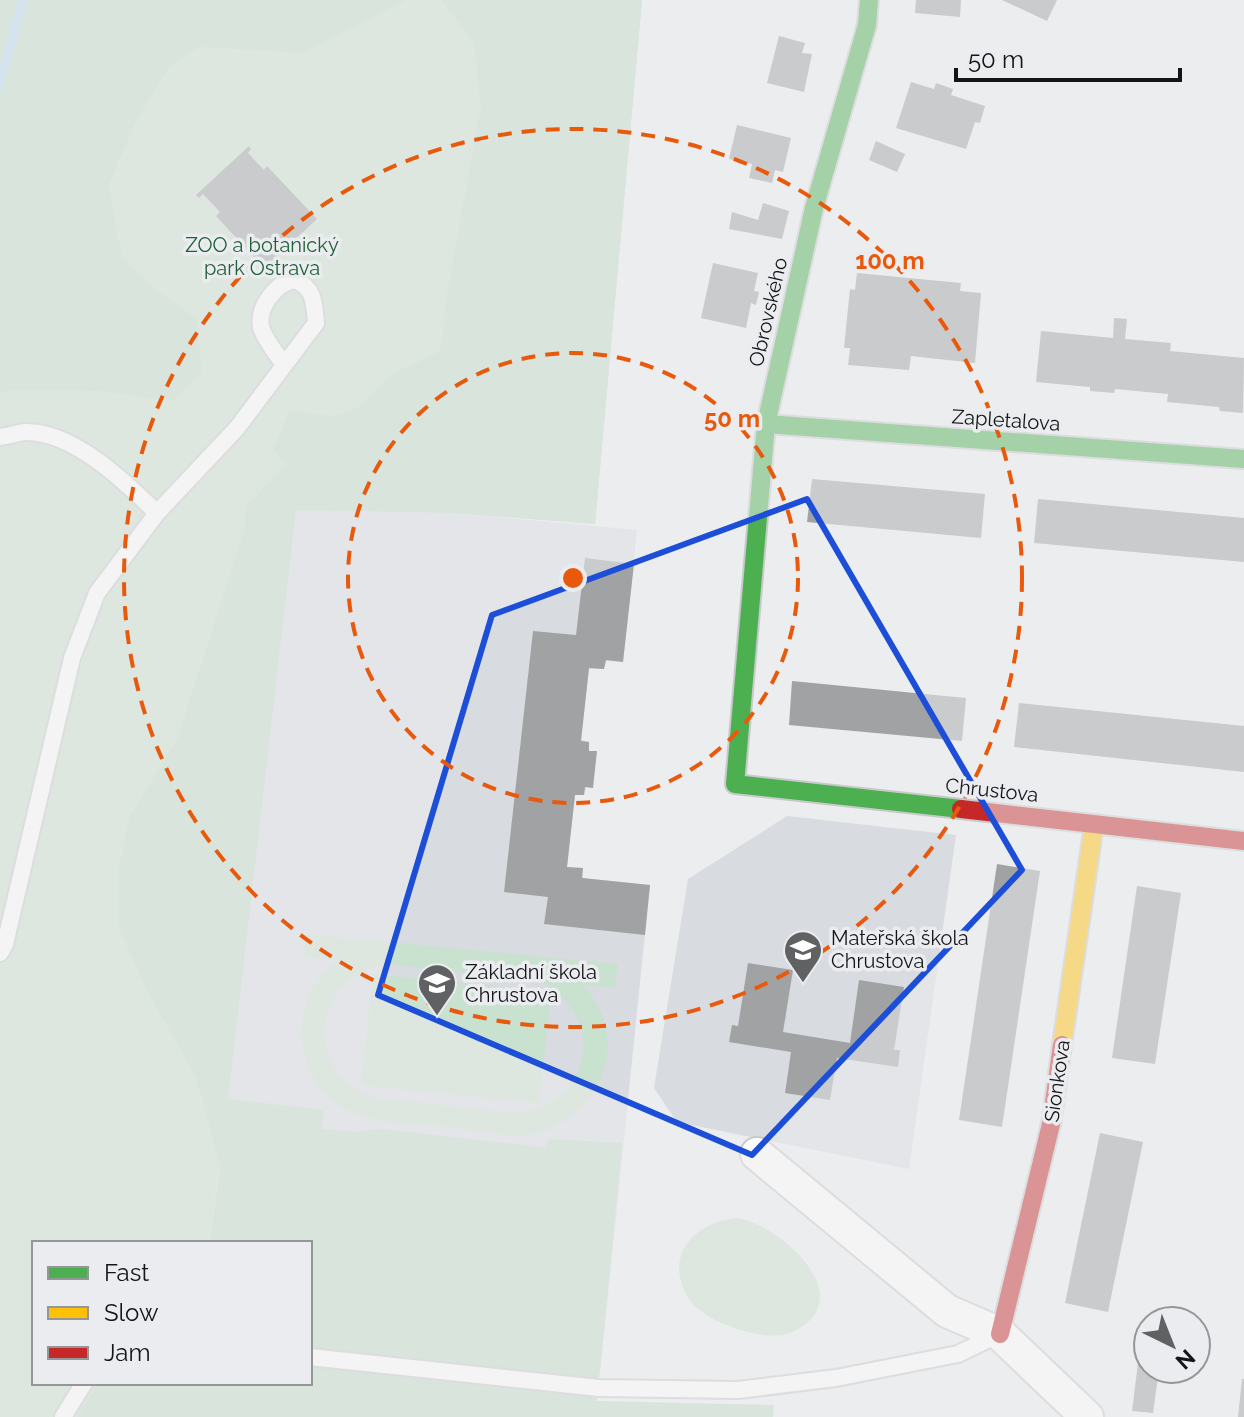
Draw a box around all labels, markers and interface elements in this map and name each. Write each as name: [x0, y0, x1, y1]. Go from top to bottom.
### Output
scale bar: [956, 32, 1180, 82]
text: 50 m: [968, 45, 1024, 74]
park label: ZOO a botanický park Ostrava: [185, 233, 339, 280]
text: 100 m: [855, 246, 925, 275]
street label: Obrovského: [744, 255, 792, 369]
text: 50 m: [704, 404, 760, 433]
street label: Zapletalova: [951, 404, 1061, 436]
centre of rings: [559, 564, 587, 592]
street label: Chrustova: [944, 773, 1040, 807]
place label: Mateřská škola Chrustova: [831, 926, 969, 973]
school or university icon: Mateřská škola Chrustova: [782, 929, 824, 984]
place label: Základní škola Chrustova: [465, 960, 597, 1007]
school or university icon: Základní škola Chrustova: [416, 962, 458, 1017]
street label: Sionkova: [1039, 1038, 1075, 1124]
legend: [32, 1241, 312, 1385]
text: Fast: [104, 1258, 149, 1287]
text: Slow: [104, 1298, 159, 1327]
north arrow: [1132, 1305, 1212, 1385]
text: Jam: [104, 1338, 150, 1367]
text: N: [1171, 1344, 1201, 1375]

